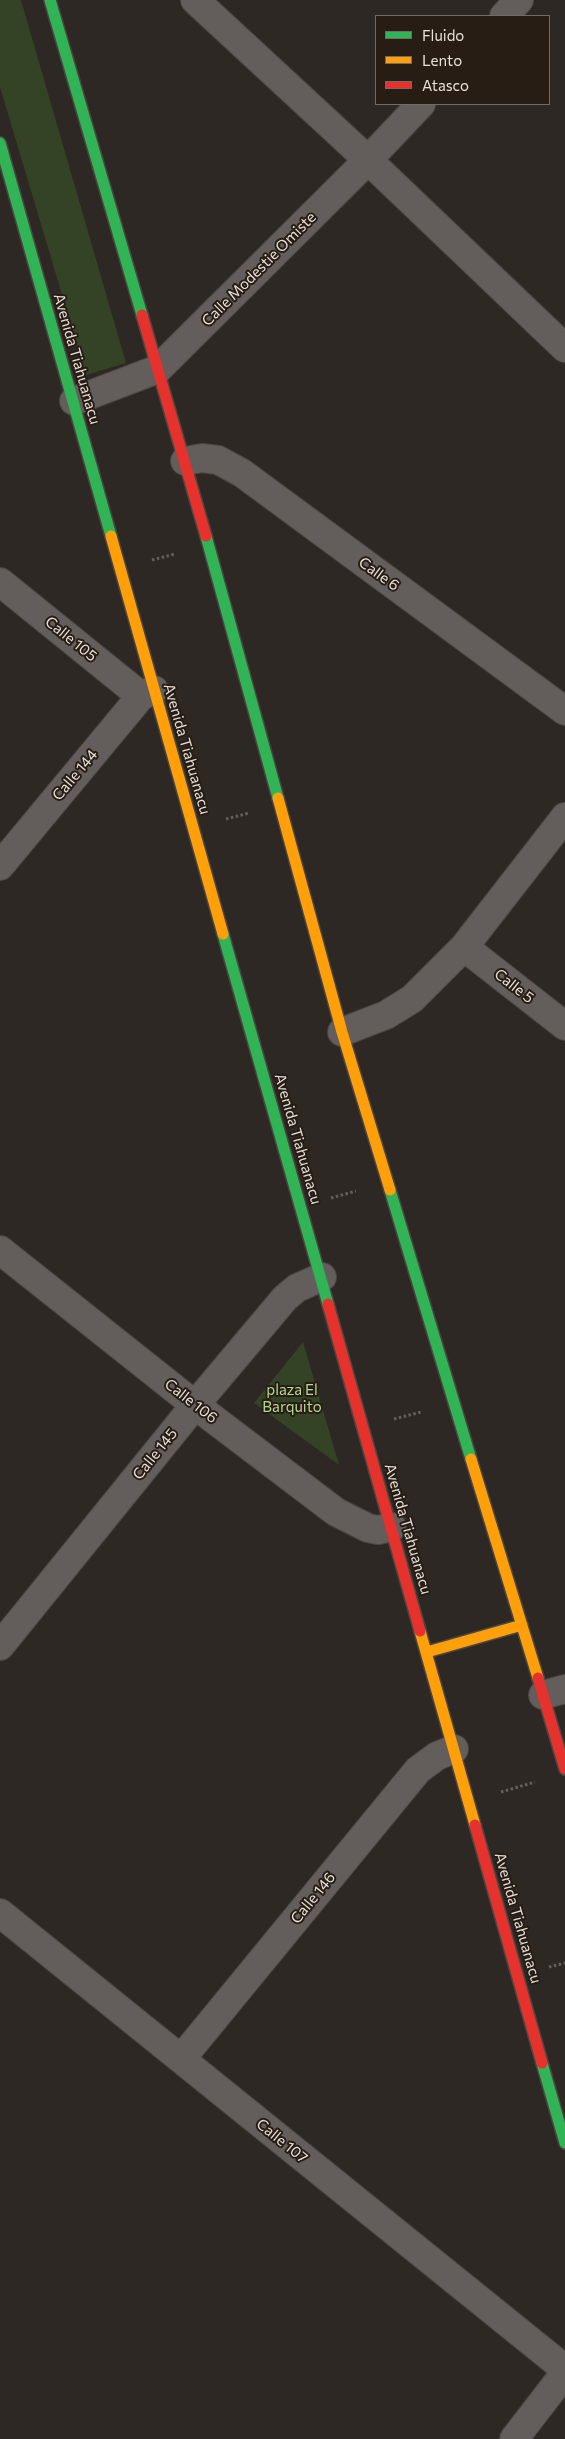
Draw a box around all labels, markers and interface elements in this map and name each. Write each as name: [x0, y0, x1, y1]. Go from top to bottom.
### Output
legend: [375, 15, 550, 105]
text: Fluido: [422, 26, 464, 44]
text: Lento: [422, 51, 462, 69]
text: Atasco: [422, 76, 469, 94]
street label: Calle Modestie Omiste: [198, 208, 320, 330]
street label: Avenida Tiahuanacu: [50, 291, 104, 427]
street label: Calle 6: [355, 553, 403, 595]
street label: Calle 105: [42, 613, 100, 665]
street label: Avenida Tiahuanacu: [160, 681, 214, 817]
street label: Calle 144: [49, 746, 101, 804]
street label: Calle 5: [491, 965, 537, 1007]
street label: Avenida Tiahuanacu: [271, 1071, 325, 1207]
street label: Calle 106: [161, 1375, 221, 1427]
park label: plaza El Barquito: [262, 1381, 322, 1416]
street label: Calle 145: [129, 1425, 181, 1483]
street label: Avenida Tiahuanacu: [381, 1461, 435, 1597]
street label: Avenida Tiahuanacu: [491, 1850, 545, 1986]
street label: Calle 146: [287, 1869, 339, 1927]
street label: Calle 107: [253, 2115, 311, 2167]

